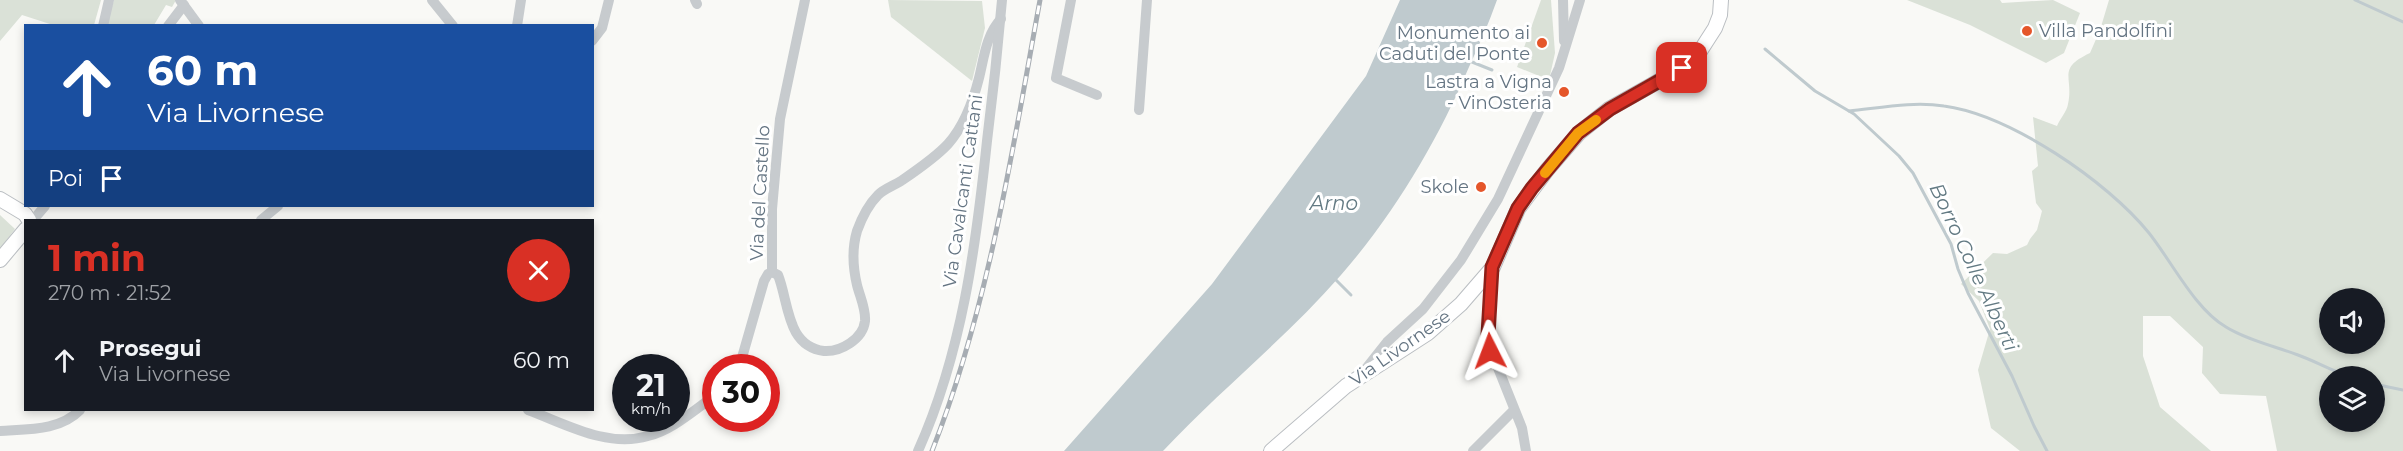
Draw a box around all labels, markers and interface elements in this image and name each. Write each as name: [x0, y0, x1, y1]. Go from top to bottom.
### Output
place label: Villa Pandolfini: [2039, 20, 2173, 42]
place label: Monumento ai Caduti del Ponte: [1379, 22, 1530, 65]
marker: Villa Pandolfini: [2020, 24, 2034, 38]
marker: Monumento ai Caduti del Ponte: [1535, 36, 1549, 50]
pin: [1656, 42, 1707, 93]
text: 60 m: [147, 44, 258, 96]
icon: ahead: [48, 48, 126, 126]
icon: arrive: [1665, 51, 1698, 84]
place label: Lastra a Vigna - VinOsteria: [1425, 71, 1552, 114]
marker: Lastra a Vigna - VinOsteria: [1557, 85, 1571, 99]
street label: Via Cavalcanti Cattani: [939, 93, 987, 289]
text: Via Livornese: [147, 96, 325, 129]
street label: Via del Castello: [745, 125, 775, 261]
icon: arrive: [95, 162, 128, 195]
text: Poi: [48, 165, 83, 192]
place label: Skole: [1421, 176, 1469, 198]
water label: Borro Colle Alberti: [1925, 179, 2024, 355]
marker: Skole: [1474, 180, 1488, 194]
water label: Arno: [1309, 191, 1358, 215]
text: 1 min: [48, 236, 146, 280]
button: close: [507, 239, 570, 302]
text: 270 m · 21:52: [48, 281, 171, 305]
map controls: [2319, 288, 2385, 432]
button: sound: [2319, 288, 2385, 354]
street label: Via Livornese: [1345, 305, 1455, 391]
position arrow: [1458, 319, 1522, 383]
text: Prosegui: [99, 335, 201, 362]
icon: ahead: [48, 344, 81, 377]
text: 60 m: [513, 347, 570, 374]
speed limit sign: 30: [702, 354, 780, 432]
text: Via Livornese: [99, 362, 231, 386]
button: layers: [2319, 366, 2385, 432]
text: 21: [636, 367, 666, 404]
text: km/h: [631, 399, 671, 418]

